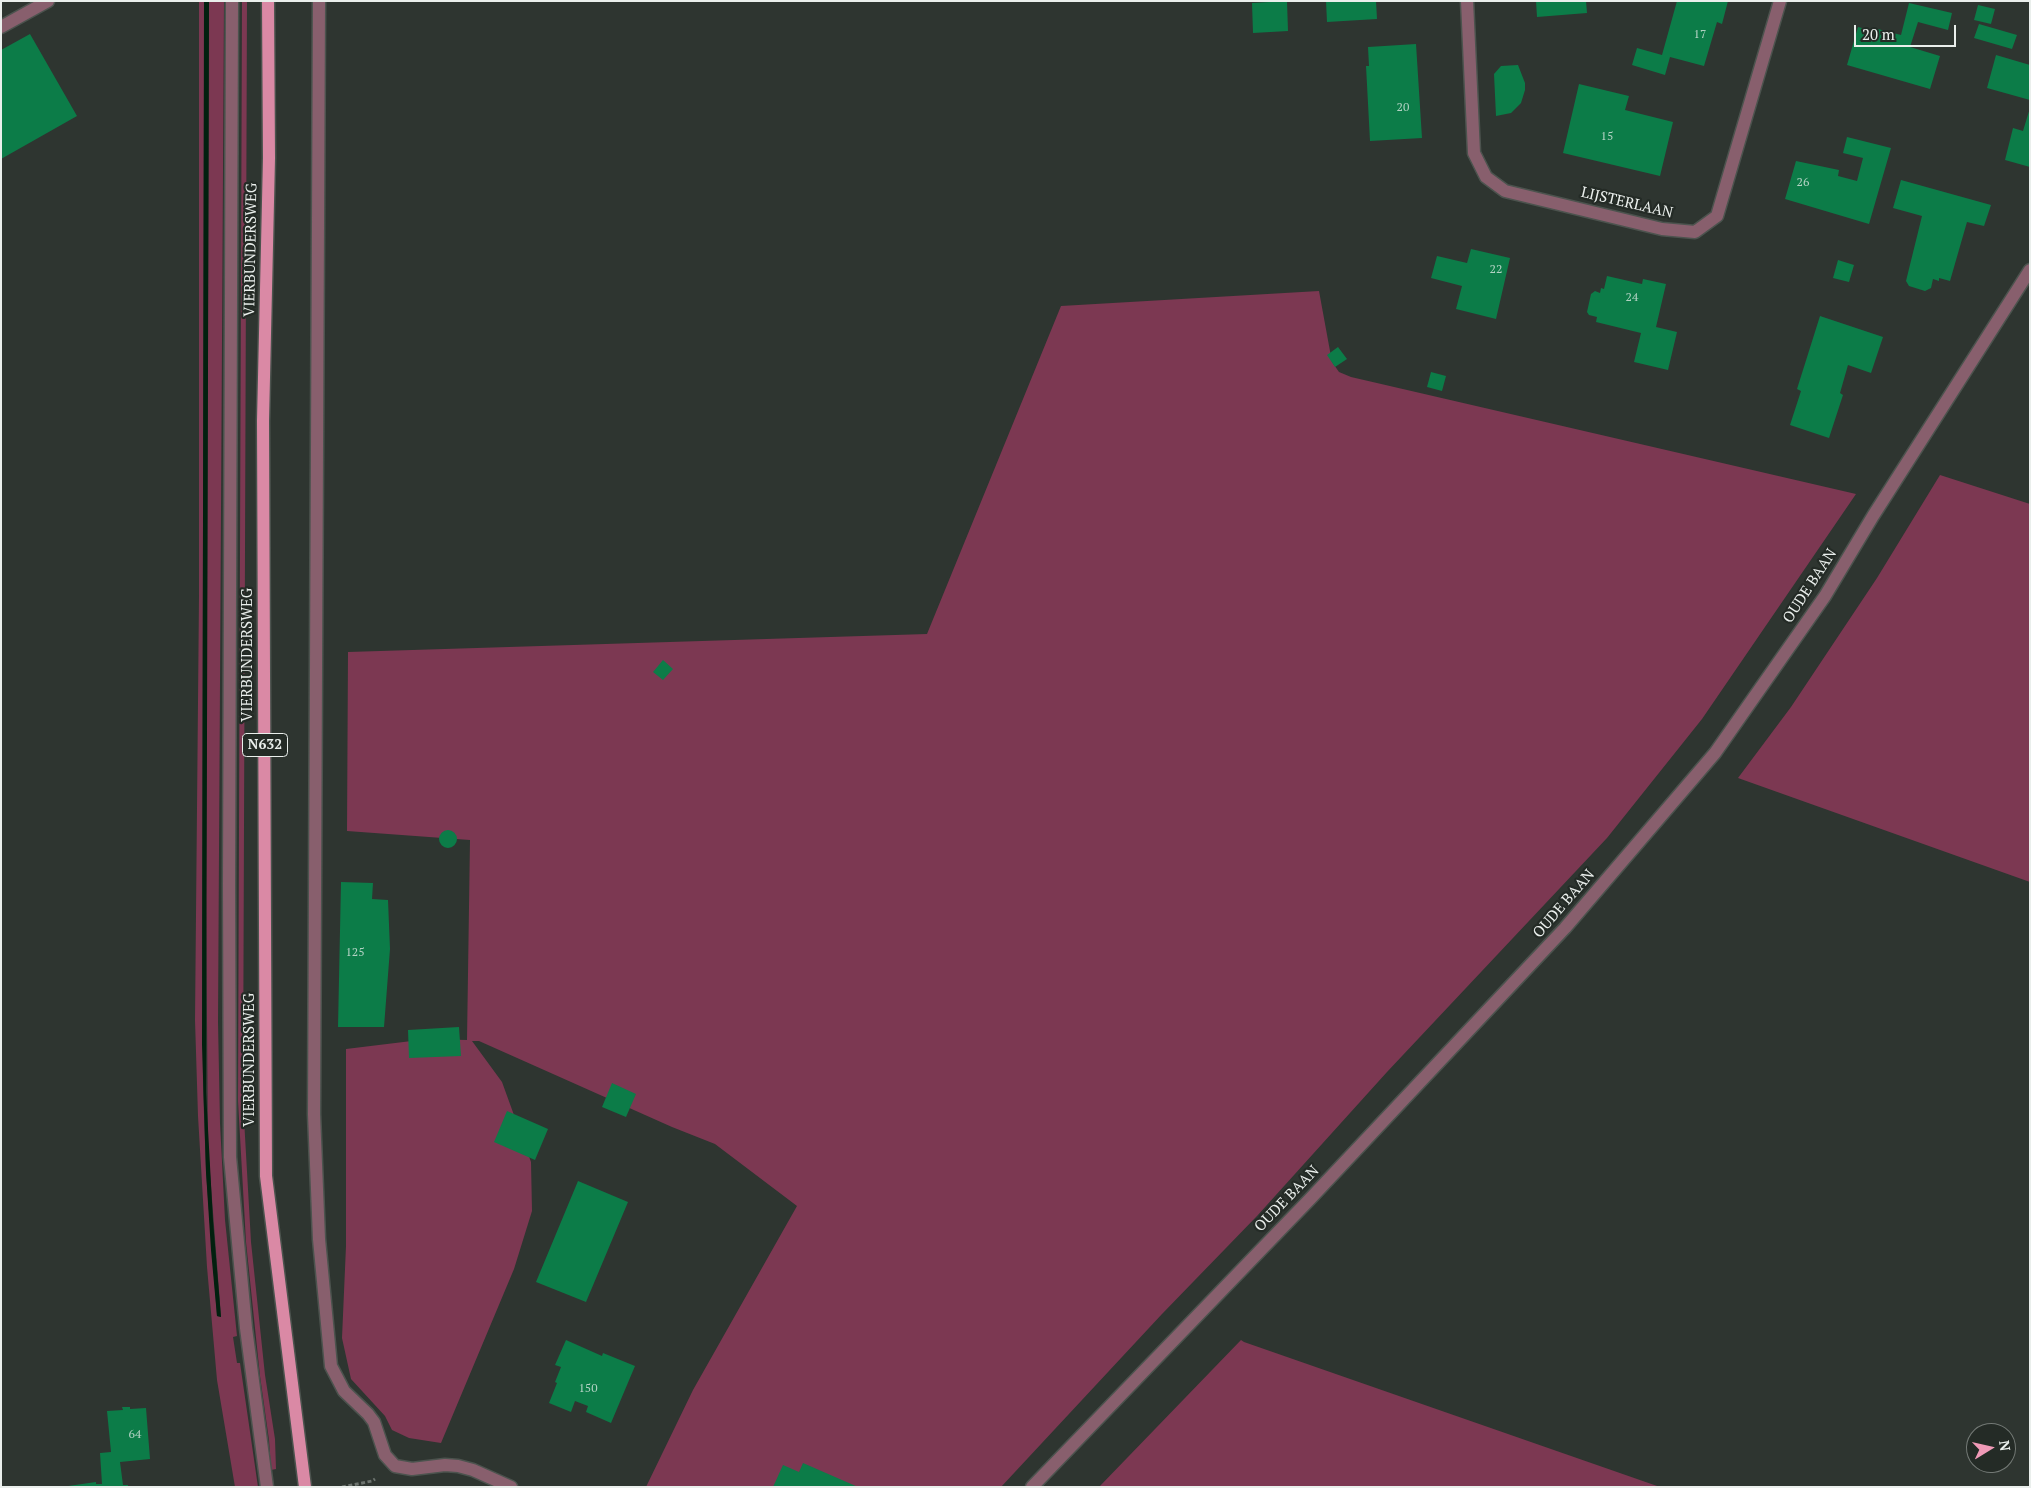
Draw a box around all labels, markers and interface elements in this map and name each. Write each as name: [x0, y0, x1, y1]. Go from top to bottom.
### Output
scale bar: [1856, 15, 1958, 47]
text: 20 m: [1862, 24, 1895, 44]
house number: 17: [1694, 28, 1706, 42]
house number: 20: [1397, 101, 1409, 115]
house number: 15: [1601, 130, 1613, 144]
house number: 26: [1797, 176, 1809, 190]
street label: VIERBUNDERSWEG: [241, 183, 261, 317]
street label: LIJSTERLAAN: [1579, 184, 1675, 222]
house number: 22: [1490, 263, 1502, 277]
house number: 24: [1626, 291, 1638, 305]
street label: OUDE BAAN: [1779, 546, 1841, 626]
street label: VIERBUNDERSWEG: [239, 588, 257, 722]
road number: N632: [242, 734, 288, 756]
street label: OUDE BAAN: [1529, 866, 1599, 942]
house number: 125: [345, 946, 365, 960]
street label: VIERBUNDERSWEG: [241, 993, 259, 1127]
street label: OUDE BAAN: [1251, 1162, 1323, 1236]
house number: 150: [578, 1382, 598, 1396]
north arrow: [1966, 1423, 2016, 1473]
house number: 64: [129, 1428, 141, 1442]
text: N: [1995, 1439, 2016, 1452]

